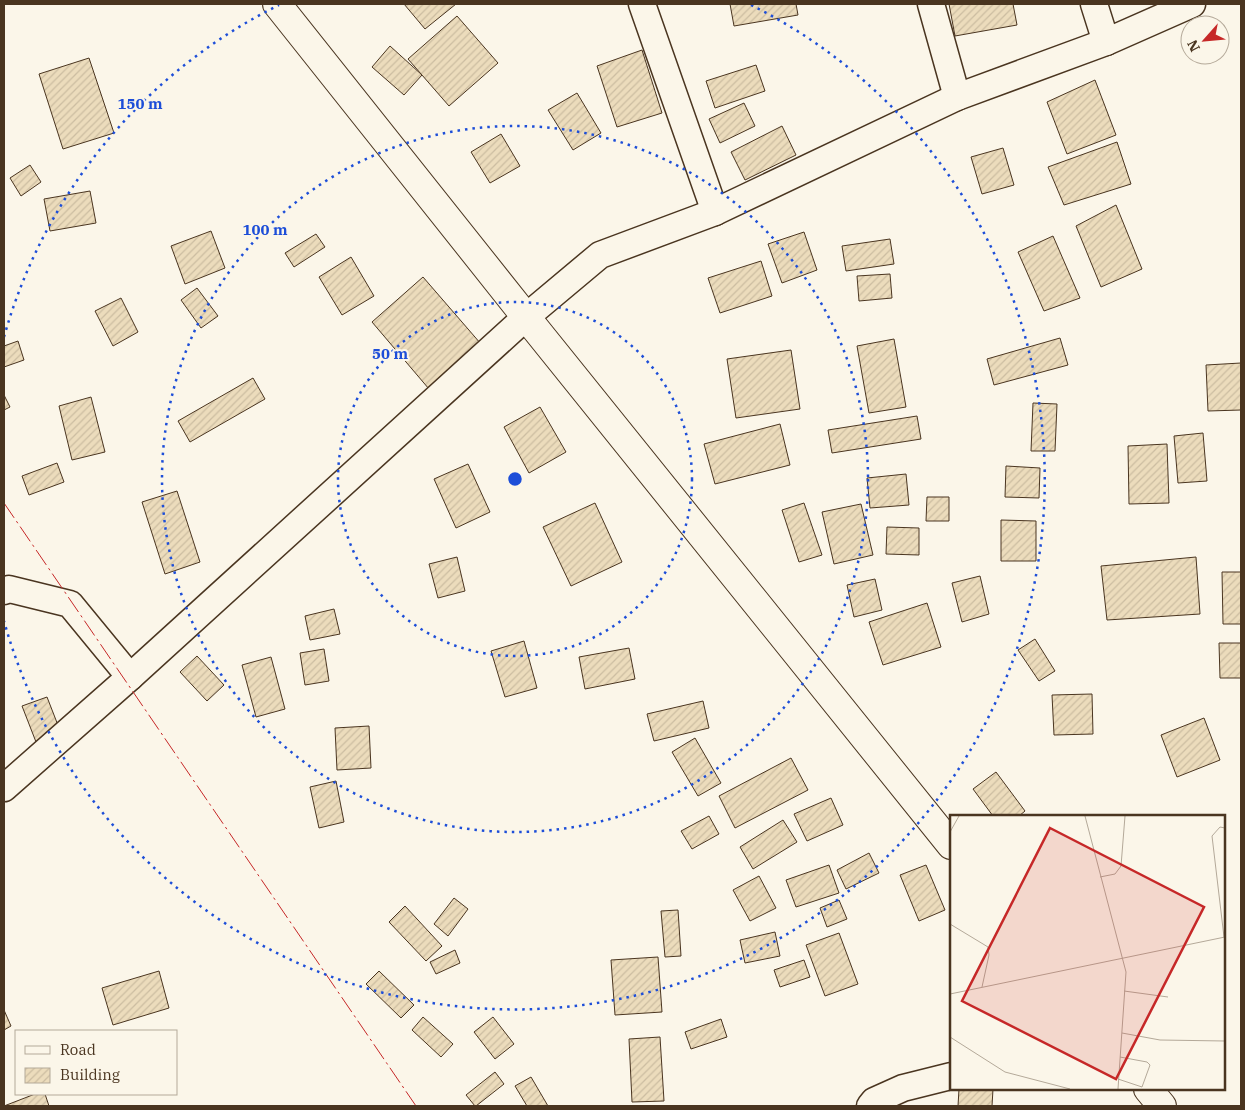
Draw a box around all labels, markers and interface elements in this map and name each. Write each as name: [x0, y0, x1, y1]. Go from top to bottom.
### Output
north arrow: [1180, 15, 1230, 65]
text: N: [1183, 37, 1204, 55]
text: 150 m: [117, 94, 163, 113]
text: 100 m: [242, 220, 288, 239]
text: 50 m: [372, 344, 408, 363]
centre of rings: [506, 470, 524, 488]
inset map: [950, 815, 1225, 1090]
legend: [15, 1030, 178, 1095]
text: Road: [60, 1040, 96, 1059]
text: Building: [60, 1065, 120, 1084]

